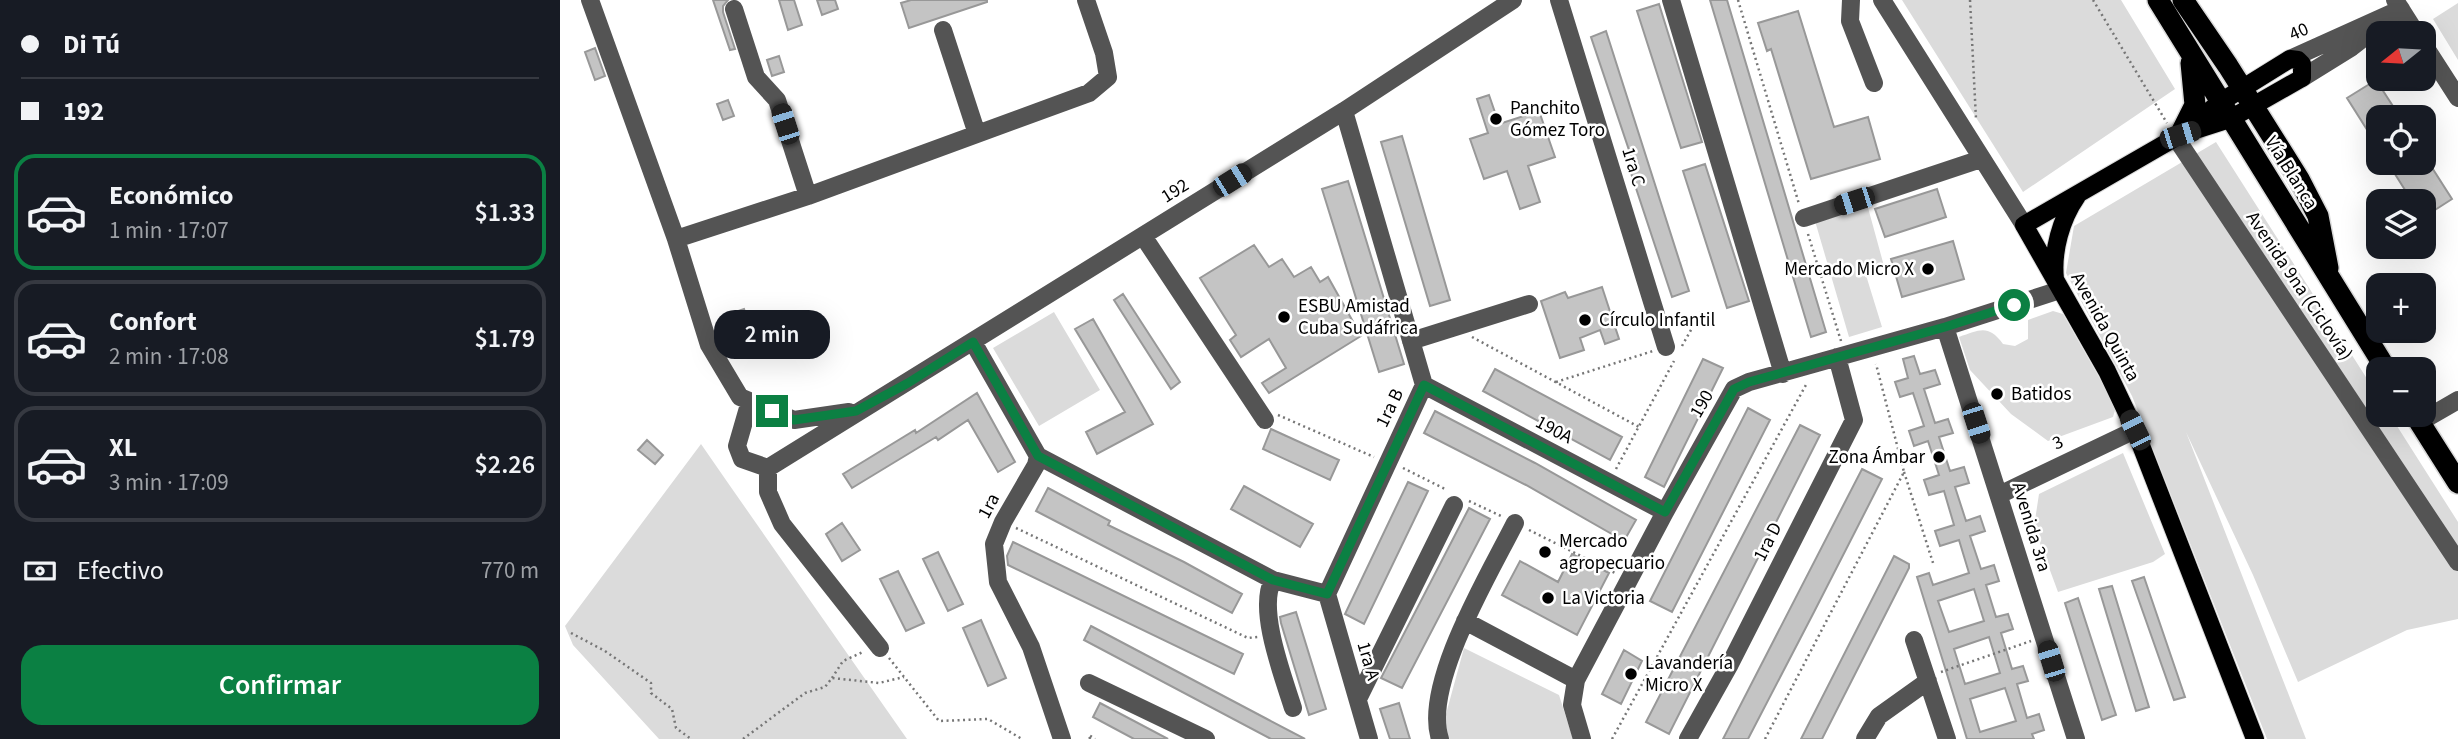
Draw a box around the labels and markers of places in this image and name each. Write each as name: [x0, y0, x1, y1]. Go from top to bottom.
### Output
place label: Panchito Gómez Toro: [1510, 95, 1605, 144]
marker: Panchito Gómez Toro: [1488, 111, 1504, 127]
place label: Mercado Micro X: [1784, 256, 1914, 283]
marker: Mercado Micro X: [1920, 261, 1936, 277]
place label: ESBU Amistad Cuba Sudáfrica: [1298, 293, 1418, 342]
place label: Círculo Infantil: [1599, 307, 1715, 334]
marker: ESBU Amistad Cuba Sudáfrica: [1276, 309, 1292, 325]
marker: Círculo Infantil: [1577, 312, 1593, 328]
place label: Batidos: [2011, 381, 2071, 408]
marker: Batidos: [1989, 386, 2005, 402]
place label: Zona Ámbar: [1829, 444, 1925, 471]
marker: Zona Ámbar: [1931, 449, 1947, 465]
place label: Mercado agropecuario: [1559, 528, 1665, 577]
marker: Mercado agropecuario: [1537, 544, 1553, 560]
place label: La Victoria: [1562, 585, 1645, 612]
marker: La Victoria: [1540, 590, 1556, 606]
place label: Lavandería Micro X: [1645, 650, 1733, 699]
marker: Lavandería Micro X: [1623, 666, 1639, 682]

